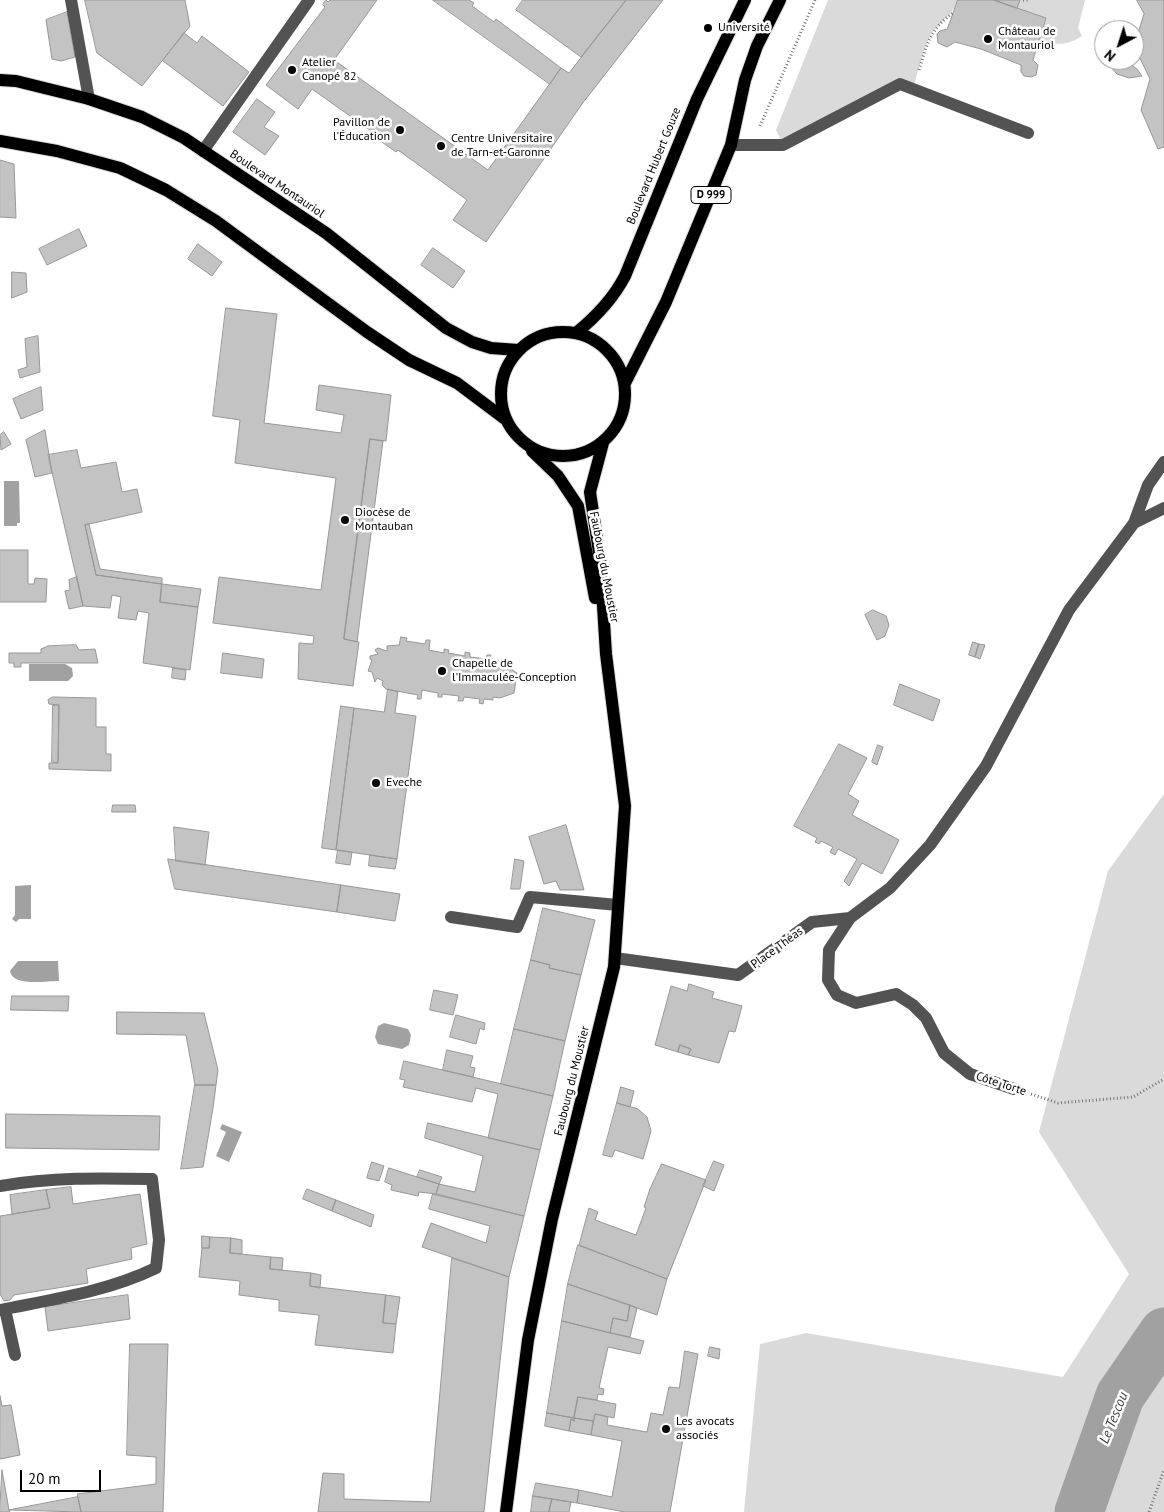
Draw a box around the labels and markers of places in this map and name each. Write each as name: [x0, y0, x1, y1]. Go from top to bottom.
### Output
place label: Université: [718, 21, 770, 35]
marker: Université: [702, 22, 714, 34]
place label: Château de Montauriol: [998, 25, 1056, 53]
marker: Château de Montauriol: [982, 33, 994, 45]
place label: Atelier Canopé 82: [302, 56, 356, 84]
marker: Atelier Canopé 82: [286, 64, 298, 76]
place label: Pavillon de l'Éducation: [333, 116, 390, 144]
marker: Pavillon de l'Éducation: [394, 124, 406, 136]
place label: Centre Universitaire de Tarn-et-Garonne: [451, 132, 553, 160]
marker: Centre Universitaire de Tarn-et-Garonne: [435, 140, 447, 152]
place label: Diocèse de Montauban: [355, 506, 413, 534]
marker: Diocèse de Montauban: [339, 514, 351, 526]
place label: Chapelle de l'Immaculée-Conception: [452, 657, 576, 685]
marker: Chapelle de l'Immaculée-Conception: [436, 665, 448, 677]
place label: Eveche: [386, 776, 422, 790]
marker: Eveche: [370, 777, 382, 789]
place label: Les avocats associés: [676, 1415, 734, 1443]
marker: Les avocats associés: [660, 1423, 672, 1435]

